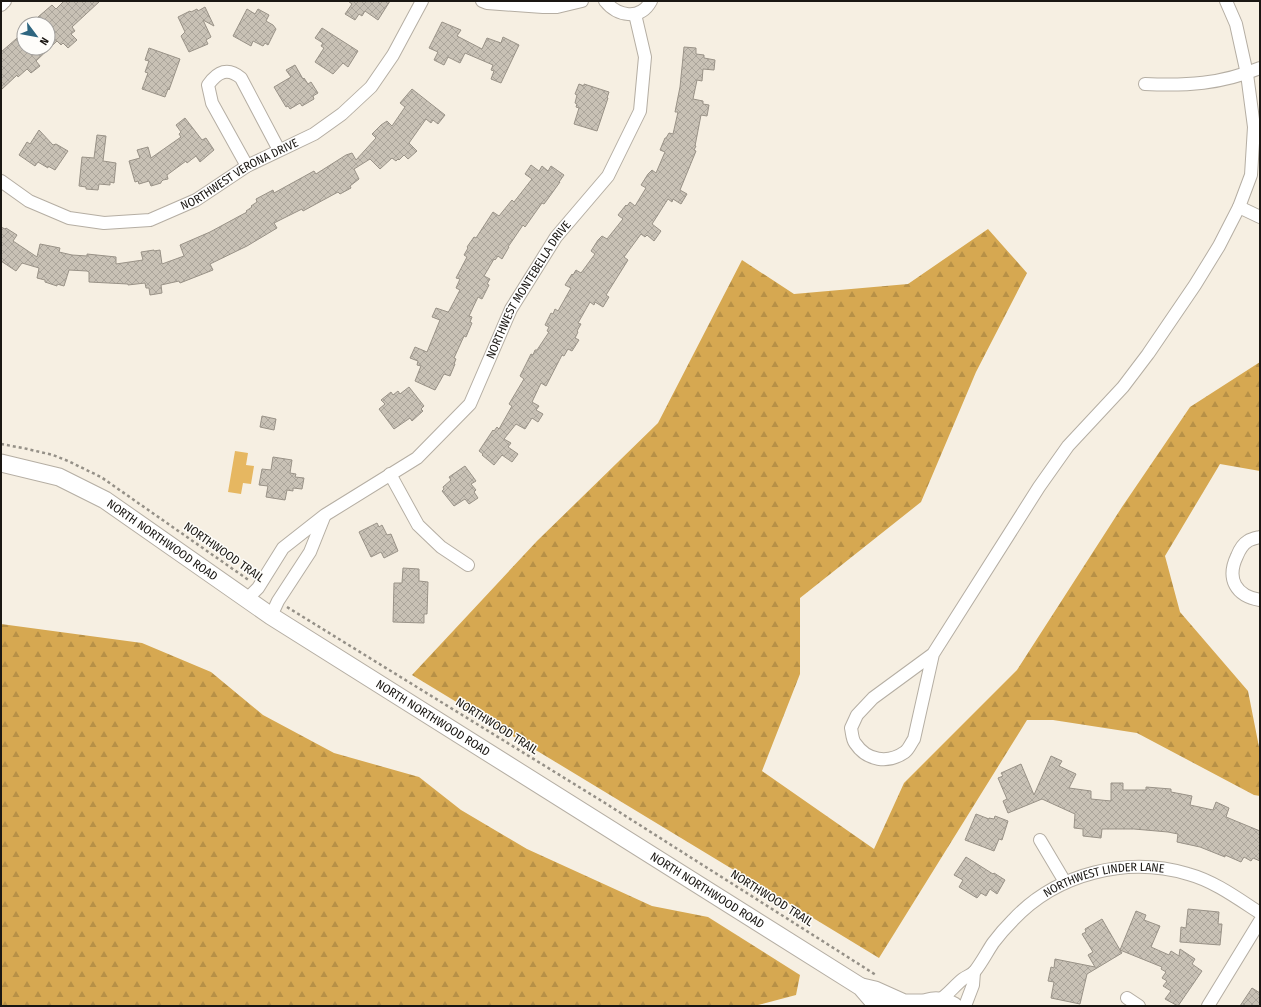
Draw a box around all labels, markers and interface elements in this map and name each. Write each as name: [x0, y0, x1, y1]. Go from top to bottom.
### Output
north arrow: [16, 16, 56, 56]
text: N: [37, 35, 51, 47]
street label: NORTHWEST VERONA DRIVE: [178, 135, 301, 213]
street label: NORTHWEST MONTEBELLA DRIVE: [483, 218, 574, 361]
street label: NORTH NORTHWOOD ROAD: [104, 497, 220, 584]
street label: NORTHWOOD TRAIL: [181, 519, 267, 585]
street label: NORTH NORTHWOOD ROAD: [373, 677, 493, 759]
street label: NORTHWOOD TRAIL: [453, 695, 541, 757]
street label: NORTH NORTHWOOD ROAD: [648, 849, 767, 931]
street label: NORTHWEST LINDER LANE: [1041, 860, 1166, 900]
street label: NORTHWOOD TRAIL: [728, 867, 816, 929]

